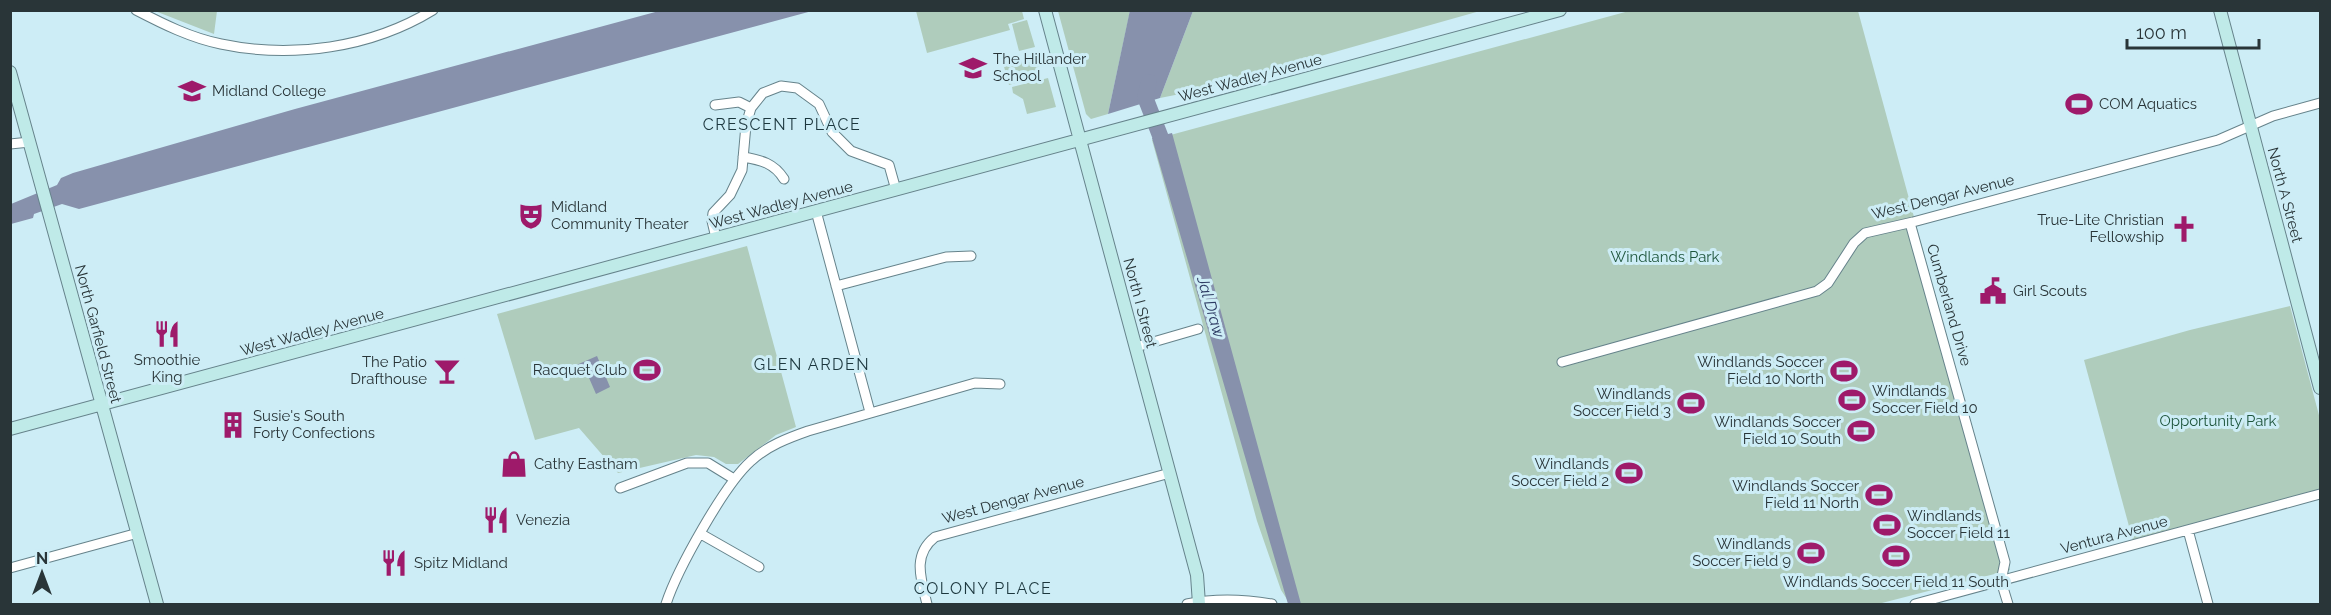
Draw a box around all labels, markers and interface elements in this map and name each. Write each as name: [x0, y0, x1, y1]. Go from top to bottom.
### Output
scale bar: [2127, 12, 2259, 50]
text: 100 m: [2136, 22, 2187, 43]
place label: The Hillander School: [993, 50, 1087, 85]
street label: West Wadley Avenue: [1176, 50, 1324, 106]
school or university icon: The Hillander School: [958, 53, 988, 83]
school or university icon: Midland College: [177, 76, 207, 106]
place label: Midland College: [212, 82, 326, 100]
sports icon: COM Aquatics: [2064, 89, 2094, 119]
place label: COM Aquatics: [2099, 95, 2197, 113]
district label: CRESCENT PLACE: [703, 115, 861, 134]
street label: North A Street: [2264, 145, 2306, 245]
street label: West Dengar Avenue: [1870, 171, 2016, 223]
street label: West Wadley Avenue: [707, 177, 855, 233]
place label: Midland Community Theater: [551, 198, 689, 233]
theatre icon: Midland Community Theater: [516, 201, 546, 231]
place label: True-Lite Christian Fellowship: [2037, 211, 2164, 246]
church icon: True-Lite Christian Fellowship: [2169, 214, 2199, 244]
street label: Cumberland Drive: [1923, 242, 1975, 368]
park label: Windlands Park: [1610, 248, 1720, 266]
street label: North I Street: [1119, 256, 1161, 350]
street label: North Garfield Street: [71, 263, 125, 405]
water label: Jal Draw: [1193, 273, 1229, 341]
public building icon: Girl Scouts: [1978, 276, 2008, 306]
place label: Girl Scouts: [2013, 282, 2087, 300]
street label: West Wadley Avenue: [238, 304, 386, 360]
restaurant icon: Smoothie King: [152, 319, 182, 349]
place label: Smoothie King: [134, 351, 200, 386]
place label: The Patio Drafthouse: [350, 353, 427, 388]
place label: Windlands Soccer Field 10 North: [1697, 353, 1825, 388]
sports icon: Racquet Club: [632, 355, 662, 385]
district label: GLEN ARDEN: [754, 355, 870, 374]
bar icon: The Patio Drafthouse: [432, 356, 462, 386]
sports icon: Windlands Soccer Field 10 North: [1829, 356, 1859, 386]
place label: Racquet Club: [533, 361, 627, 379]
place label: Windlands Soccer Field 10: [1872, 382, 1978, 417]
place label: Windlands Soccer Field 3: [1573, 385, 1671, 420]
sports icon: Windlands Soccer Field 10: [1837, 385, 1867, 415]
sports icon: Windlands Soccer Field 3: [1676, 388, 1706, 418]
place label: Susie's South Forty Confections: [253, 407, 375, 442]
building icon: Susie's South Forty Confections: [218, 410, 248, 440]
park label: Opportunity Park: [2159, 412, 2277, 430]
place label: Windlands Soccer Field 10 South: [1714, 413, 1842, 448]
sports icon: Windlands Soccer Field 10 South: [1846, 416, 1876, 446]
shop icon: Cathy Eastham: [499, 449, 529, 479]
place label: Cathy Eastham: [534, 455, 638, 473]
place label: Windlands Soccer Field 2: [1511, 455, 1609, 490]
sports icon: Windlands Soccer Field 2: [1614, 458, 1644, 488]
street label: West Dengar Avenue: [940, 472, 1086, 528]
place label: Windlands Soccer Field 11 North: [1732, 477, 1860, 512]
sports icon: Windlands Soccer Field 11 North: [1864, 480, 1894, 510]
restaurant icon: Venezia: [481, 505, 511, 535]
place label: Windlands Soccer Field 11: [1907, 507, 2010, 542]
sports icon: Windlands Soccer Field 11: [1872, 510, 1902, 540]
place label: Venezia: [516, 511, 570, 529]
street label: Ventura Avenue: [2059, 512, 2170, 558]
place label: Windlands Soccer Field 9: [1692, 535, 1791, 570]
sports icon: Windlands Soccer Field 9: [1796, 538, 1826, 568]
sports icon: Windlands Soccer Field 11 South: [1881, 541, 1911, 571]
north arrow: [12, 543, 72, 603]
restaurant icon: Spitz Midland: [379, 548, 409, 578]
text: N: [36, 549, 48, 568]
place label: Spitz Midland: [414, 554, 508, 572]
place label: Windlands Soccer Field 11 South: [1783, 573, 2009, 591]
district label: COLONY PLACE: [914, 579, 1052, 598]

